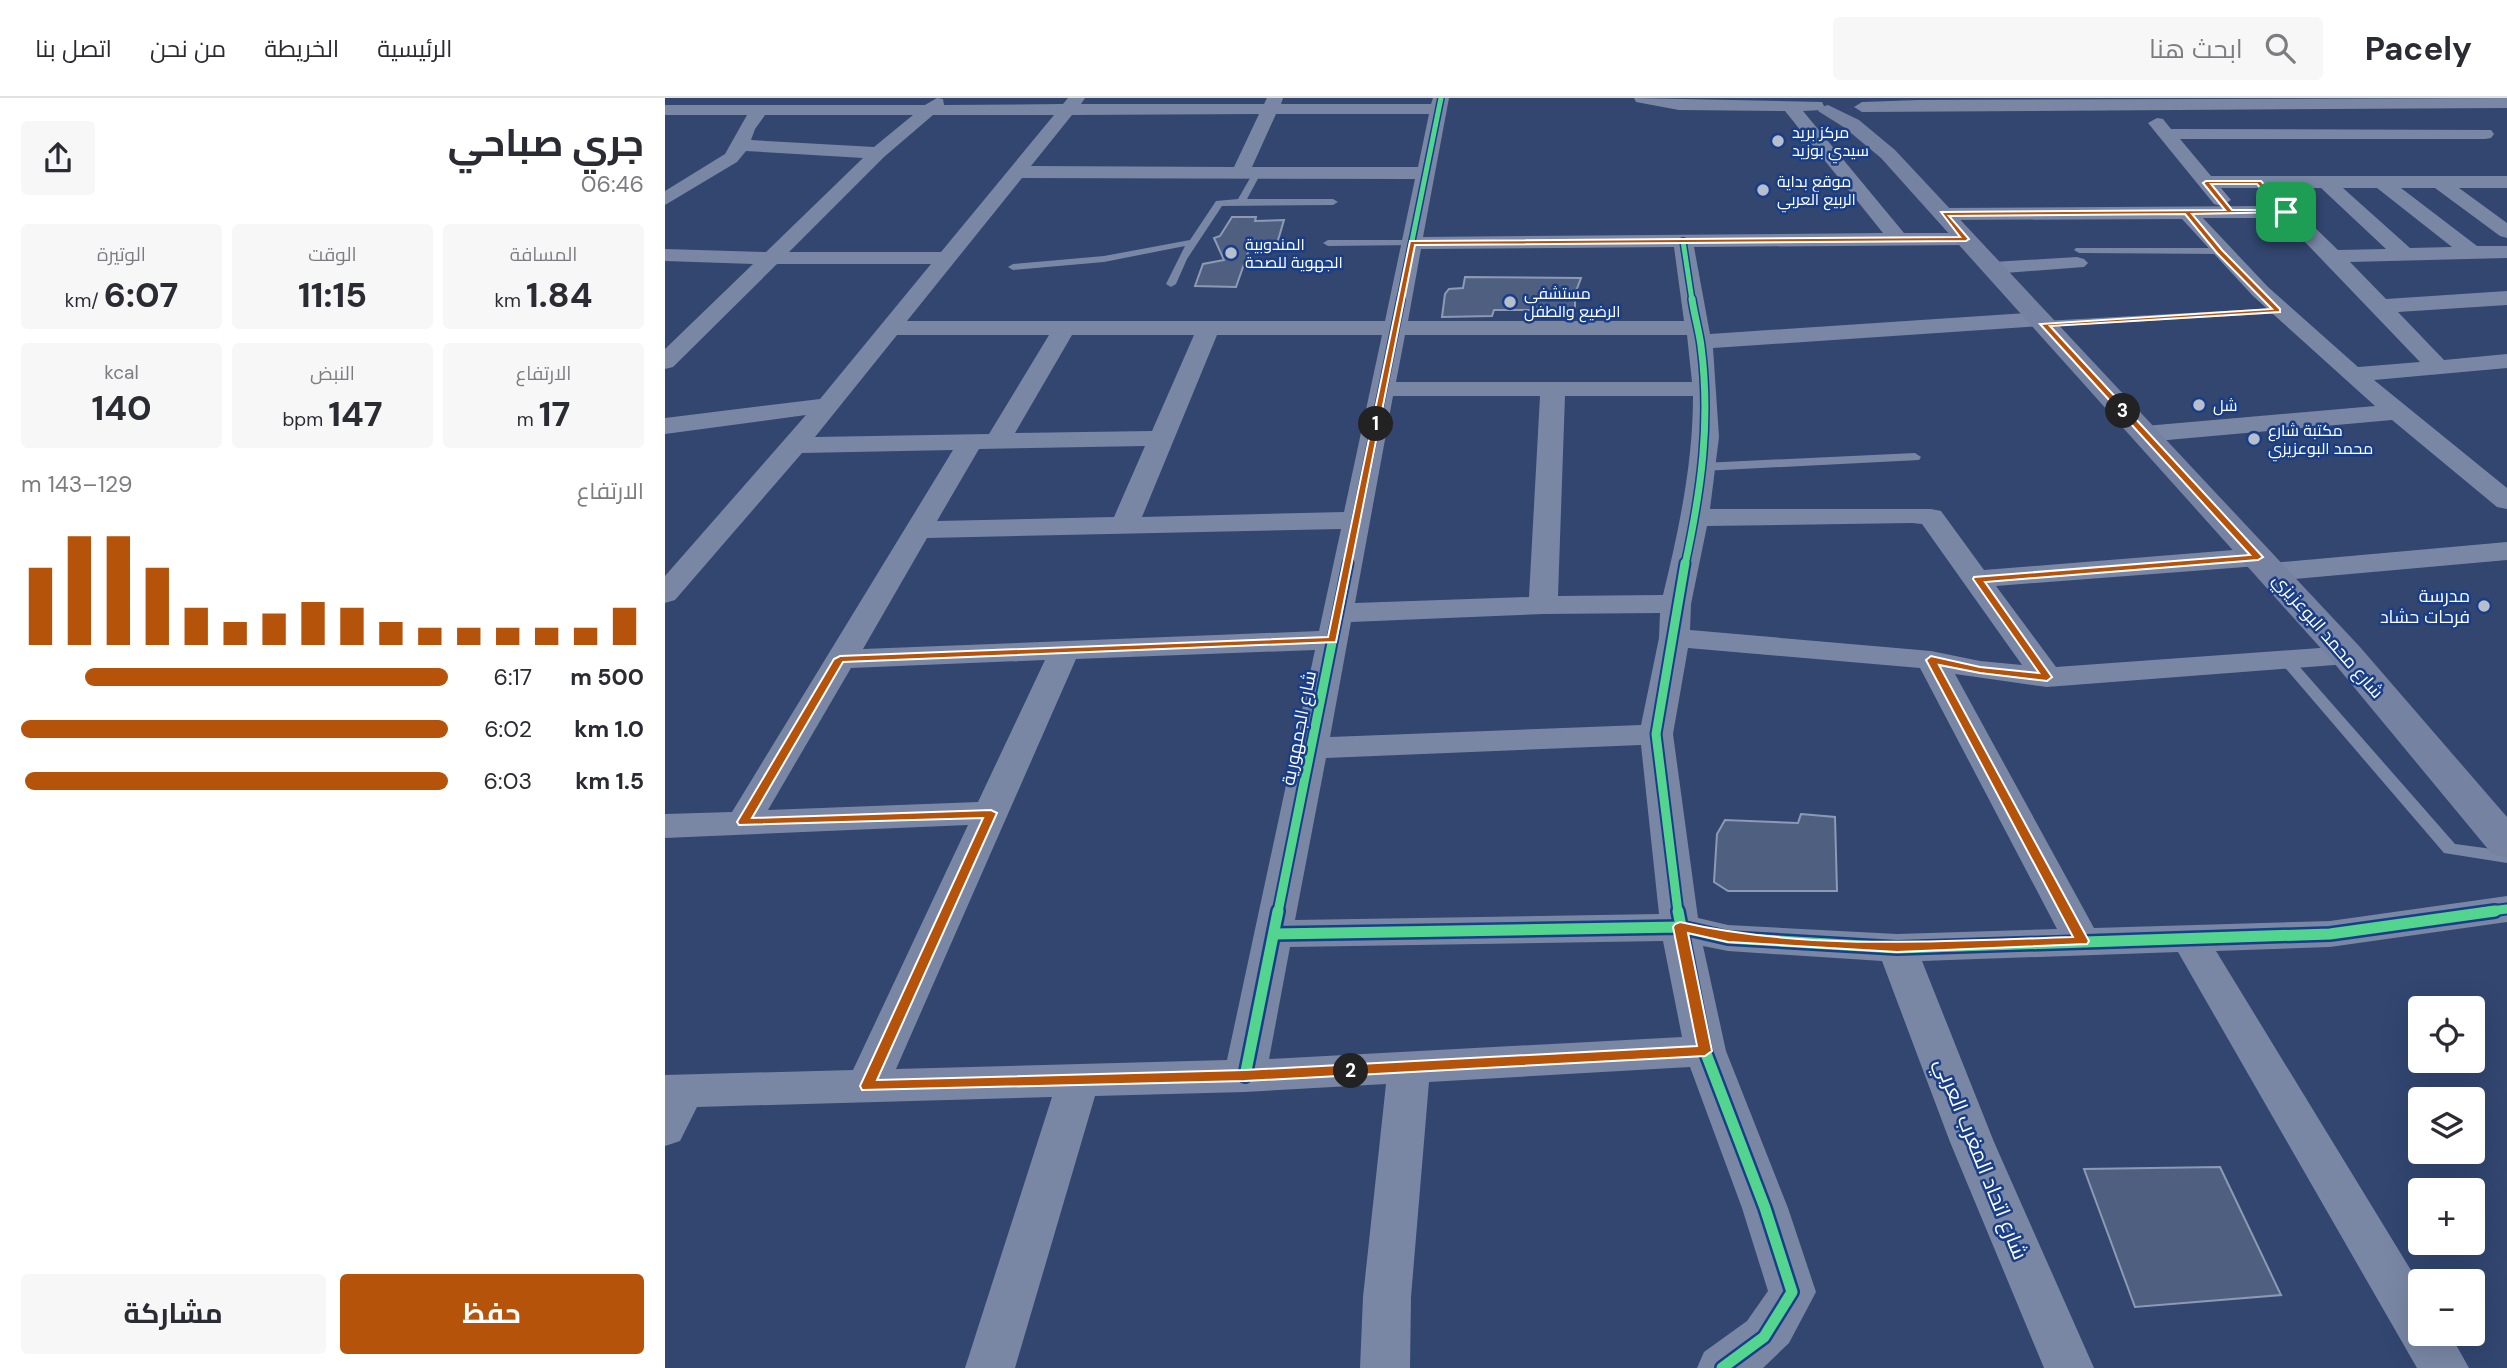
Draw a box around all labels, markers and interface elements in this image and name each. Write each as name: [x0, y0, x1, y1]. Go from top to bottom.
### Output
search box: [1833, 17, 2323, 80]
text: Pacely: [2365, 27, 2472, 70]
icon: search: [2261, 29, 2299, 67]
text: ابحث هنا: [2149, 32, 2243, 66]
text: اتصل بنا: [35, 33, 112, 64]
text: من نحن: [150, 33, 226, 64]
text: الخريطة: [264, 33, 339, 64]
text: الرئيسية: [377, 33, 452, 64]
text: جري صباحي: [448, 118, 644, 168]
button: share: [21, 121, 95, 195]
place label: مركز بريد سيدي بوزيد: [1792, 122, 1869, 164]
marker: مركز بريد سيدي بوزيد: [1770, 133, 1786, 149]
text: 06:46: [581, 169, 644, 199]
place label: موقع بداية الربيع العربي: [1777, 171, 1856, 213]
marker: موقع بداية الربيع العربي: [1755, 182, 1771, 198]
pin: [2256, 182, 2316, 242]
icon: arrive: [2267, 193, 2305, 231]
place label: المندوبية الجهوية للصحة: [1245, 234, 1343, 273]
text: الوتيرة: [97, 242, 146, 267]
text: الوقت: [308, 242, 357, 267]
text: المسافة: [510, 242, 577, 267]
marker: المندوبية الجهوية للصحة: [1223, 245, 1239, 261]
text: 6:07: [104, 272, 178, 318]
text: 11:15: [298, 272, 367, 318]
text: 1.84: [526, 272, 593, 318]
place label: مستشفى الرضيع والطفل: [1524, 283, 1621, 323]
text: /km: [65, 288, 104, 313]
text: km: [494, 288, 526, 313]
marker: مستشفى الرضيع والطفل: [1502, 294, 1518, 310]
text: kcal: [104, 360, 139, 385]
text: النبض: [310, 361, 355, 386]
text: الارتفاع: [516, 361, 571, 386]
text: 140: [91, 385, 152, 431]
text: 147: [328, 391, 383, 437]
text: 17: [539, 391, 570, 437]
pin: 3: [2105, 394, 2141, 428]
place label: شل: [2213, 395, 2237, 416]
marker: شل: [2191, 397, 2207, 413]
text: 3: [2117, 398, 2128, 423]
pin: 1: [1359, 406, 1393, 442]
text: bpm: [282, 407, 328, 432]
text: m: [517, 407, 539, 432]
text: 1: [1372, 411, 1379, 436]
place label: مكتبة شارع محمد البوعزيزي: [2268, 420, 2373, 462]
marker: مكتبة شارع محمد البوعزيزي: [2246, 431, 2262, 447]
text: 129–143 m: [21, 469, 132, 499]
text: الارتفاع: [577, 476, 644, 506]
street label: شارع محمد البوعزيزي: [2266, 569, 2389, 705]
place label: مدرسة فرحات حشاد: [2380, 584, 2470, 629]
marker: مدرسة فرحات حشاد: [2476, 598, 2492, 614]
text: 6:17: [493, 662, 532, 692]
text: 500 m: [570, 662, 644, 692]
street label: شارع الجمهورية: [1276, 669, 1322, 787]
text: 6:02: [484, 714, 532, 744]
text: 1.0 km: [574, 714, 644, 744]
text: 6:03: [484, 766, 532, 796]
text: 1.5 km: [575, 766, 644, 796]
map controls: [2408, 996, 2485, 1346]
button: locate: [2408, 996, 2485, 1073]
pin: 2: [1333, 1054, 1369, 1088]
street label: شارع اتحاد المغرب العربي: [1926, 1054, 2034, 1265]
text: 2: [1345, 1058, 1356, 1083]
button: layers: [2408, 1087, 2485, 1164]
button: +: [2408, 1178, 2485, 1255]
button: −: [2408, 1269, 2485, 1346]
button: مشاركة: [21, 1274, 326, 1354]
button: حفظ: [340, 1274, 644, 1354]

